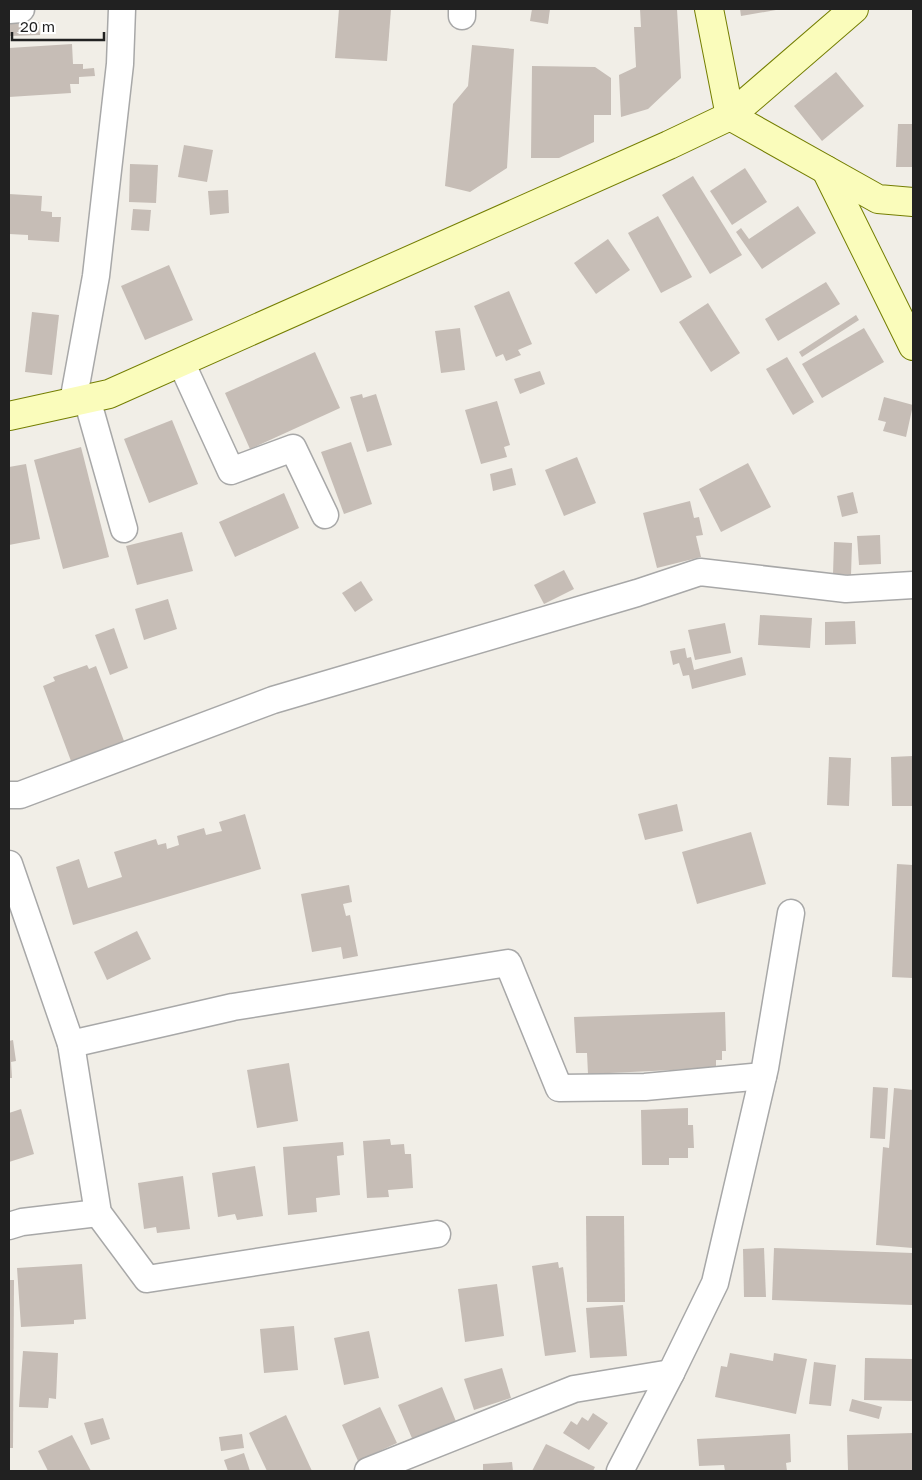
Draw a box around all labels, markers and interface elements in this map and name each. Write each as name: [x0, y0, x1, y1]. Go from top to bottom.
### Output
scale bar: [12, 10, 105, 42]
text: 20 m: [20, 17, 55, 35]

